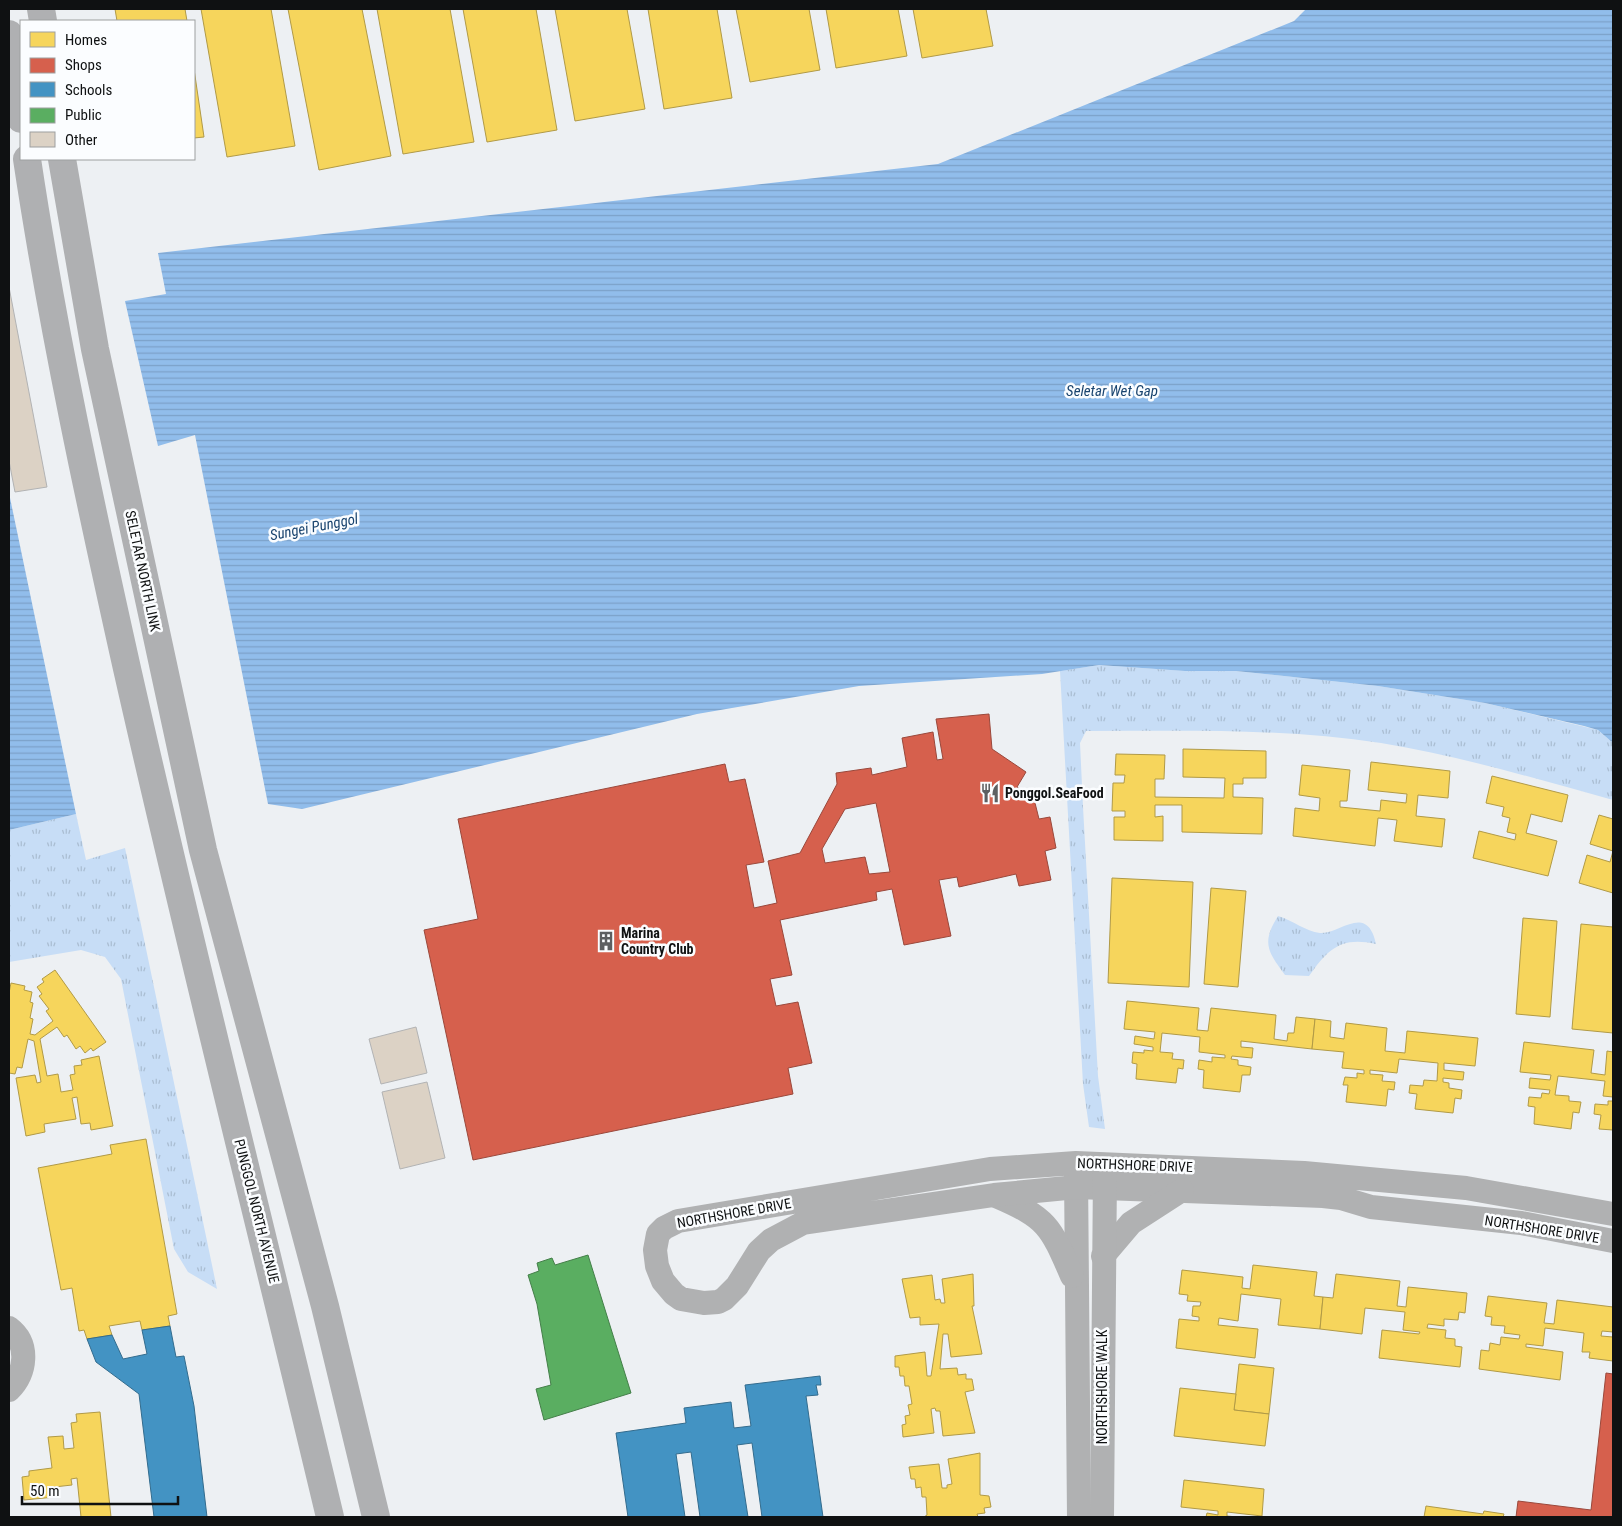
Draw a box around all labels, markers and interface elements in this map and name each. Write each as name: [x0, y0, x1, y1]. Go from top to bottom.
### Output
legend: [20, 20, 195, 160]
text: Homes: [65, 31, 107, 49]
text: Shops: [65, 56, 102, 74]
text: Schools: [65, 81, 112, 99]
text: Public: [65, 106, 102, 124]
text: Other: [65, 131, 98, 149]
water label: Seletar Wet Gap: [1066, 382, 1158, 400]
street label: SELETAR NORTH LINK: [122, 509, 164, 633]
water label: Sungei Punggol: [268, 510, 360, 544]
restaurant icon: Ponggol.SeaFood: [979, 782, 1001, 804]
place label: Ponggol.SeaFood: [1005, 785, 1104, 801]
place label: Marina Country Club: [621, 925, 694, 957]
building icon: Marina Country Club: [595, 930, 617, 952]
street label: PUNGGOL NORTH AVENUE: [231, 1137, 283, 1285]
street label: NORTHSHORE DRIVE: [1077, 1155, 1193, 1175]
street label: NORTHSHORE DRIVE: [676, 1195, 792, 1231]
street label: NORTHSHORE DRIVE: [1484, 1212, 1600, 1246]
street label: NORTHSHORE WALK: [1094, 1329, 1110, 1444]
scale bar: [22, 1474, 179, 1506]
text: 50 m: [30, 1482, 60, 1500]

